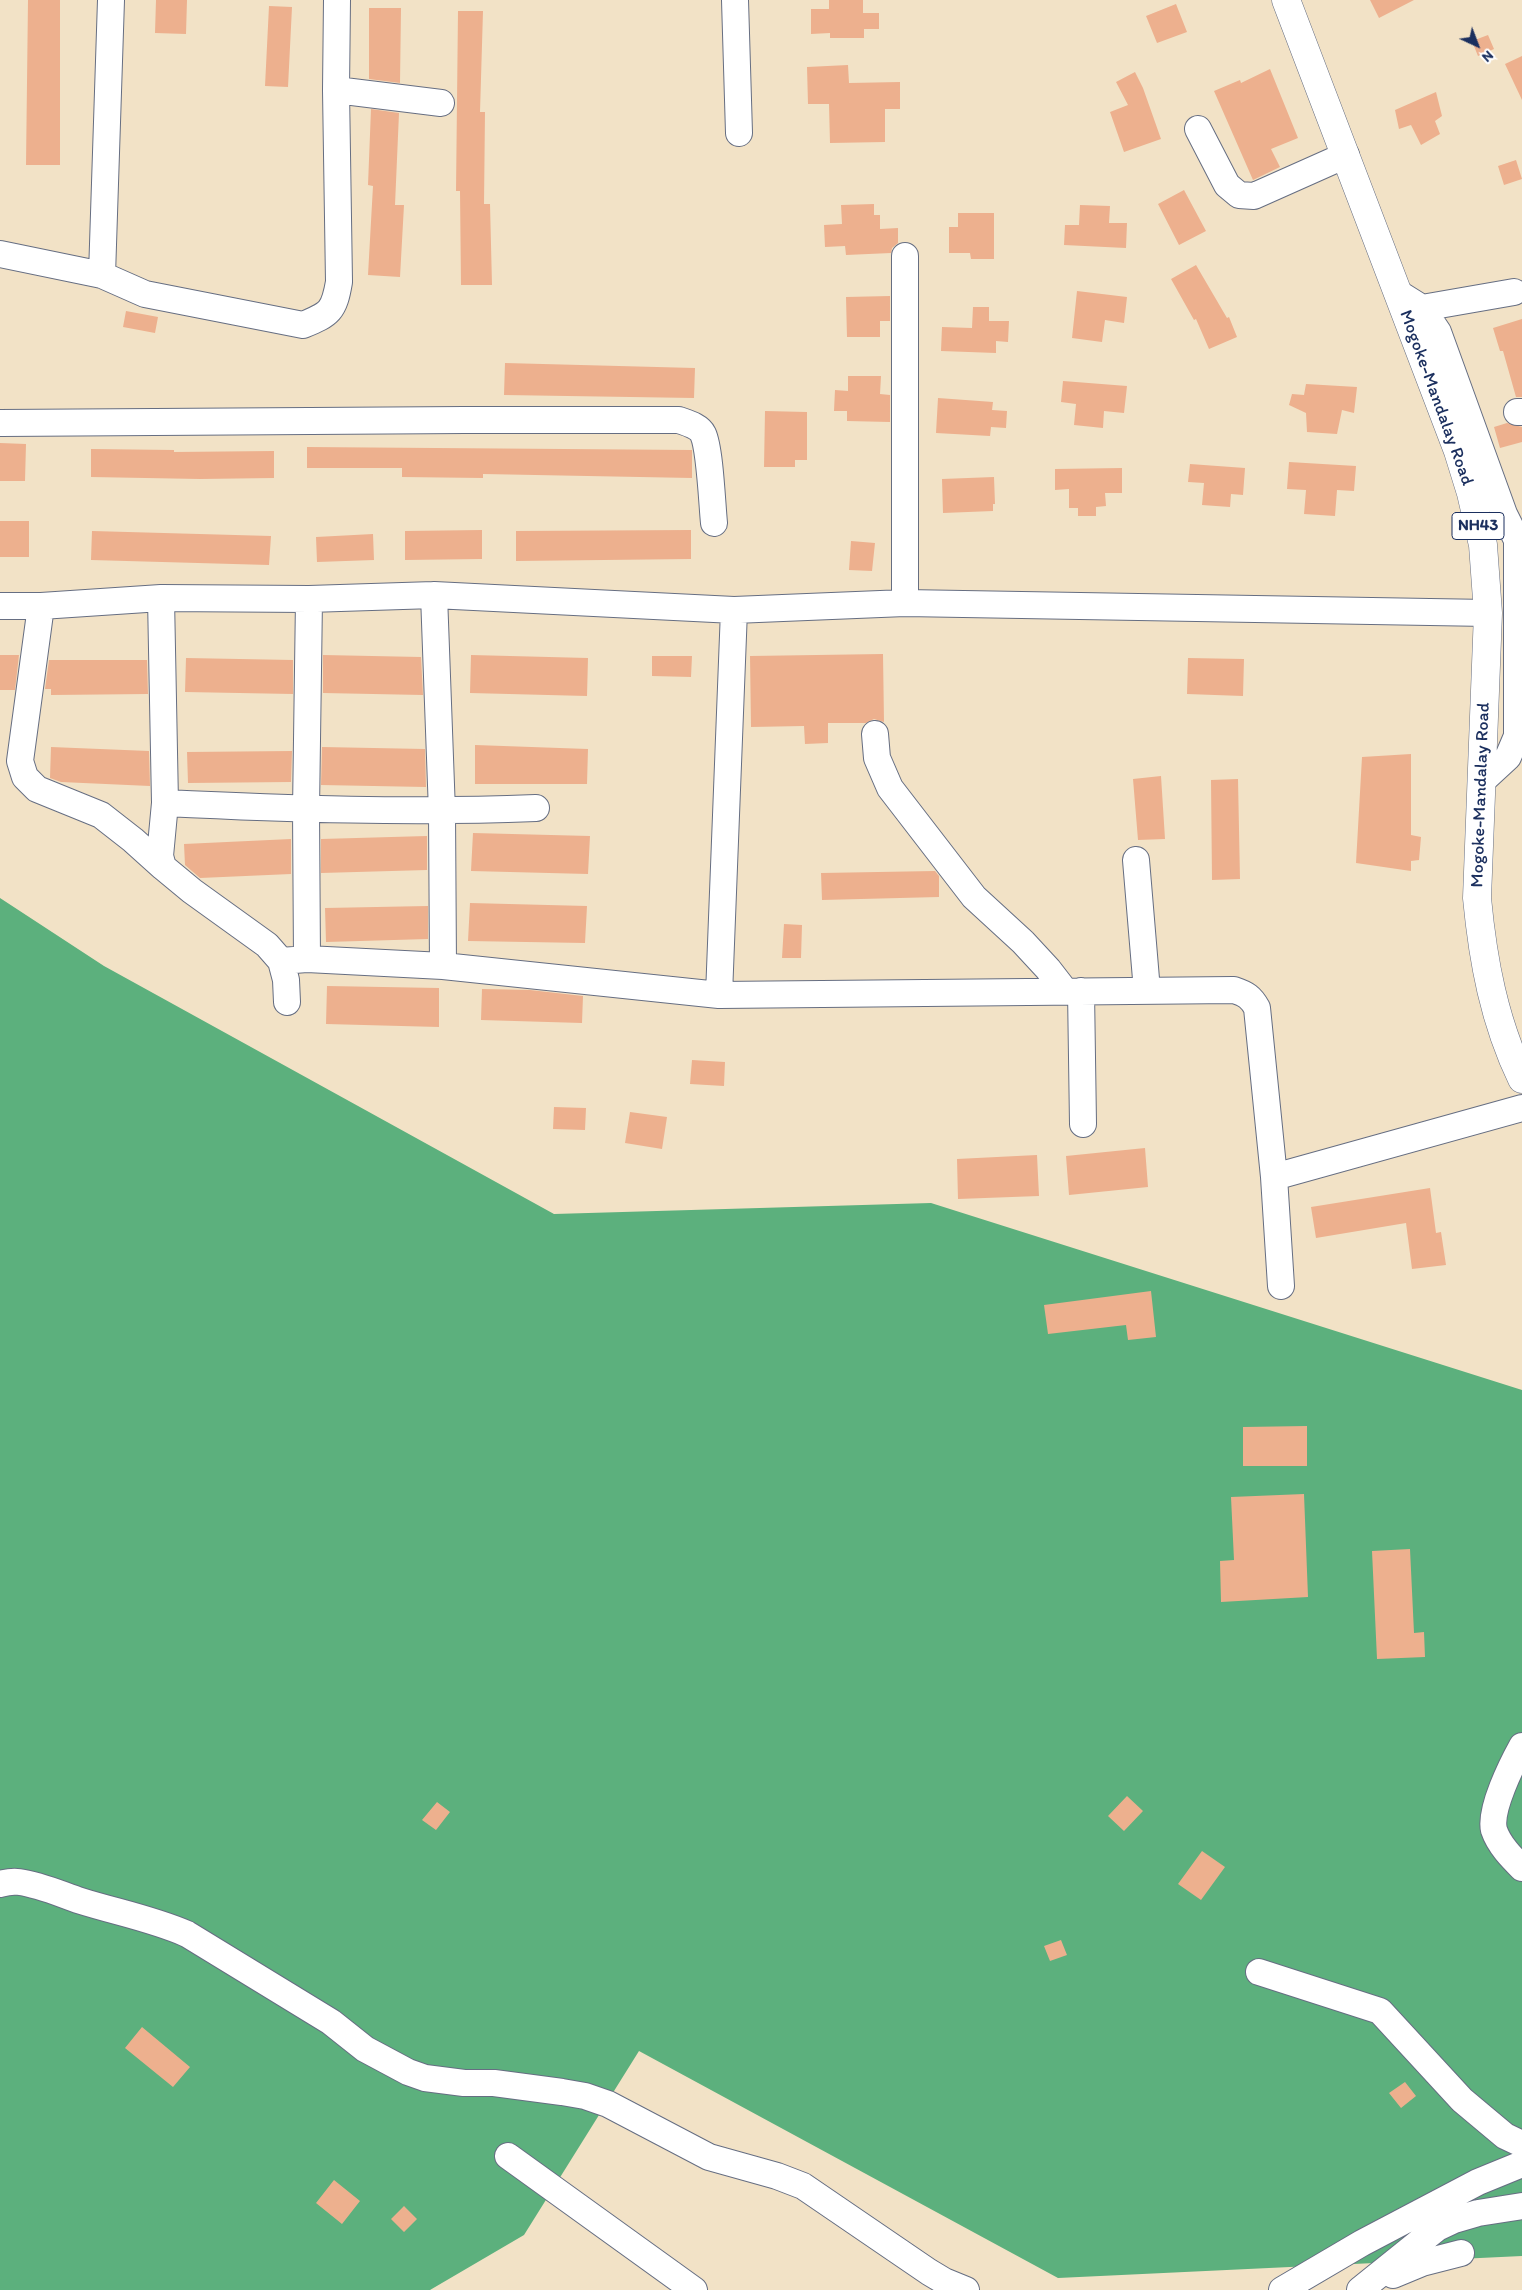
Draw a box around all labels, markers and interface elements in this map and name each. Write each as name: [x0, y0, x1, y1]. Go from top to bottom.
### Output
north arrow: [1452, 20, 1502, 70]
text: N: [1478, 47, 1497, 66]
street label: Mogoke-Mandalay Road: [1394, 307, 1478, 489]
road number: NH43: [1452, 512, 1504, 540]
street label: Mogoke-Mandalay Road: [1467, 702, 1495, 888]

